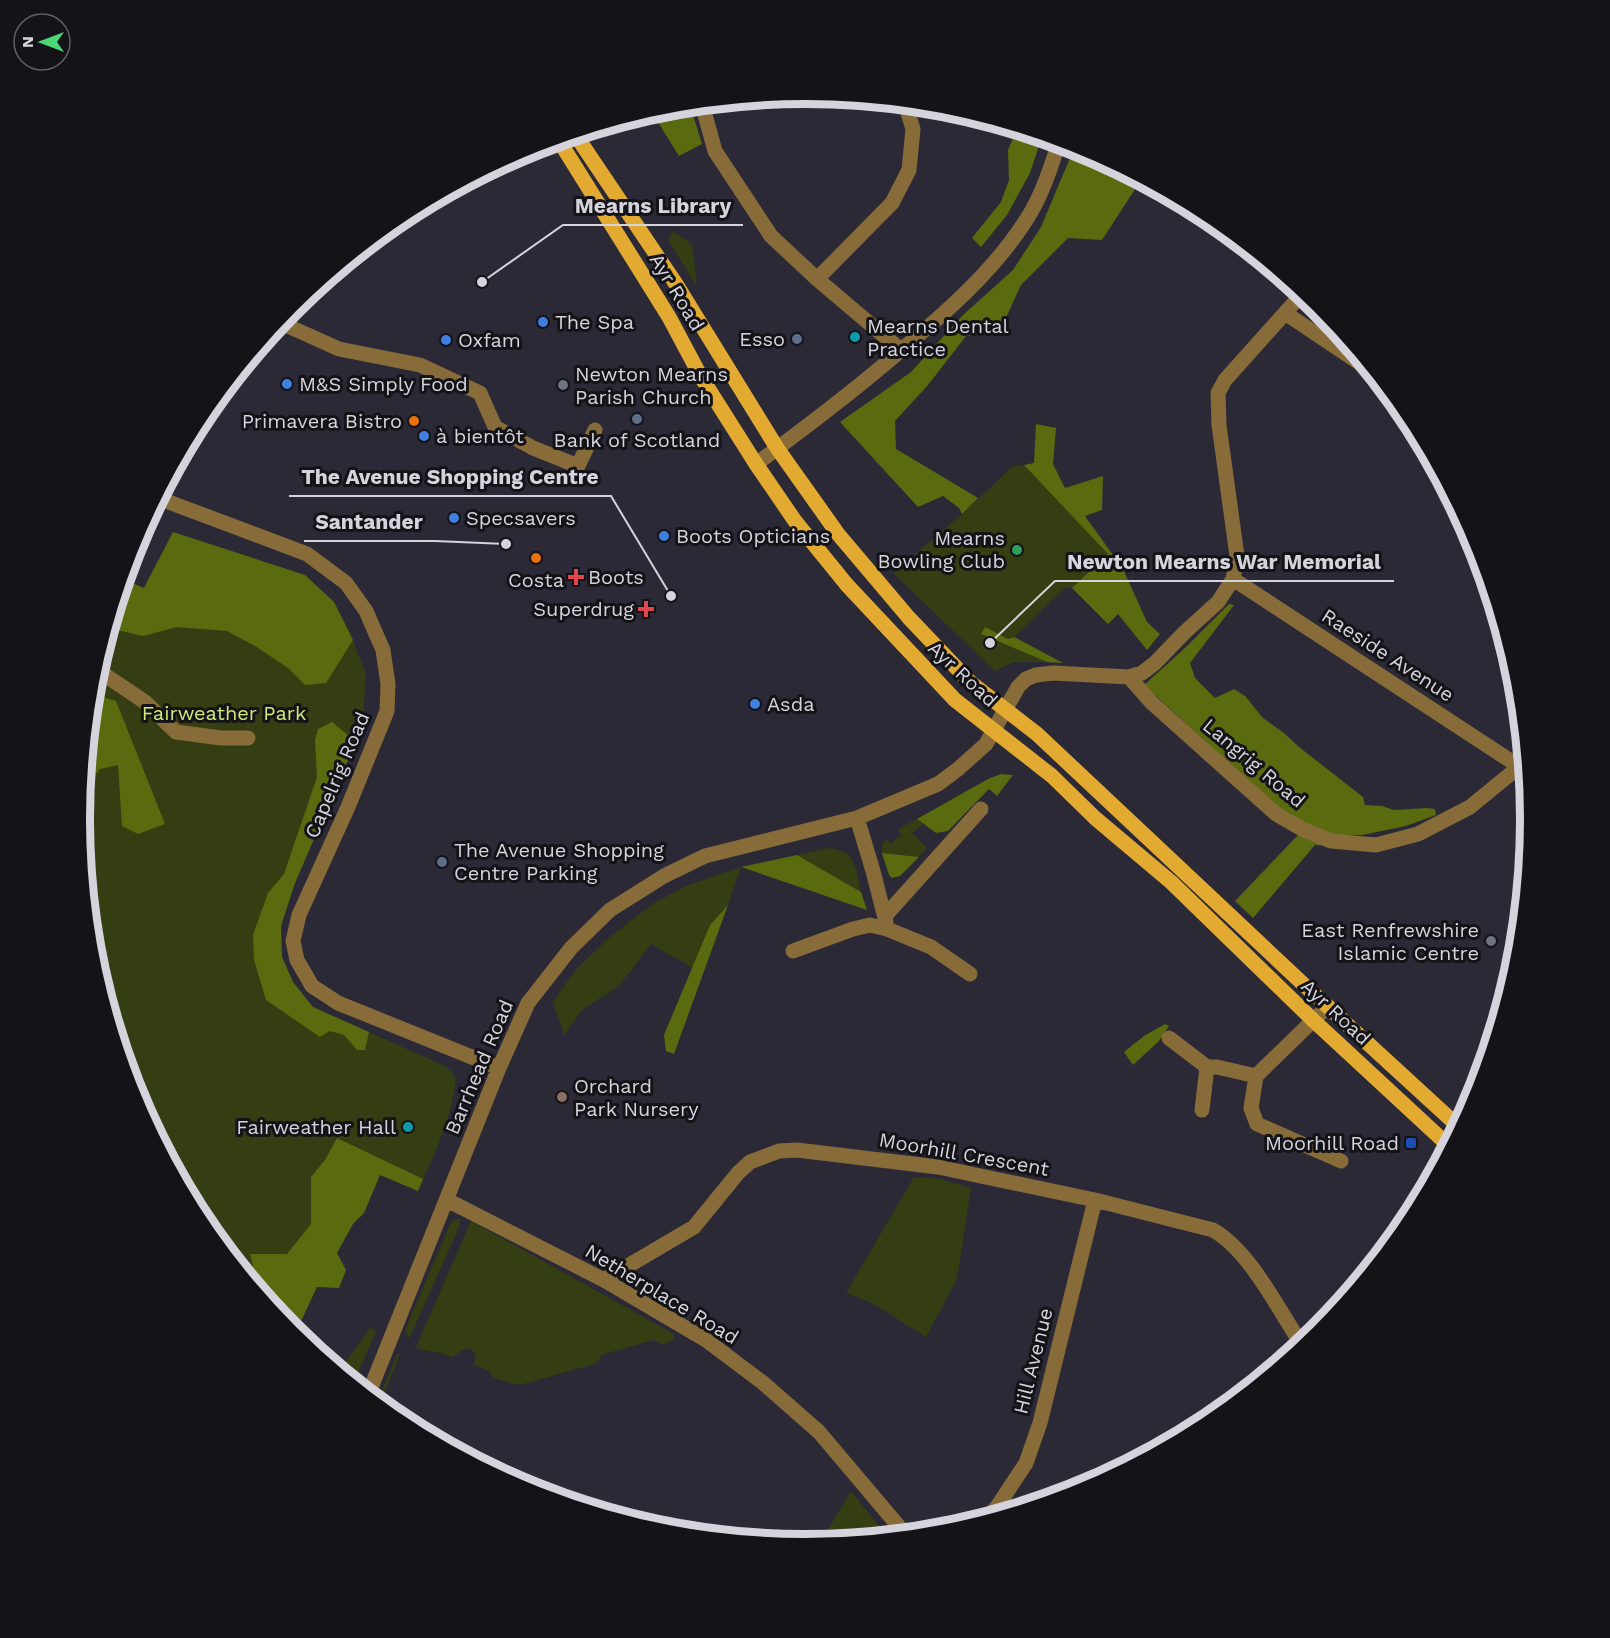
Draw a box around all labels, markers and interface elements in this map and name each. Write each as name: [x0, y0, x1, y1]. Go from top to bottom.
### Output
north arrow: [12, 12, 72, 72]
text: N: [18, 36, 37, 48]
callout: Mearns Library: [563, 186, 743, 225]
text: Mearns Library: [575, 193, 731, 218]
street label: Ayr Road: [645, 249, 709, 335]
place label: The Spa: [555, 310, 634, 334]
place label: Mearns Dental Practice: [867, 314, 1009, 361]
marker: The Spa: [536, 315, 550, 329]
place label: Esso: [739, 327, 785, 351]
place label: Oxfam: [458, 328, 521, 352]
marker: Mearns Dental Practice: [848, 330, 862, 344]
marker: Esso: [790, 332, 804, 346]
marker: Oxfam: [439, 333, 453, 347]
place label: Newton Mearns Parish Church: [575, 362, 728, 409]
place label: M&S Simply Food: [299, 372, 468, 396]
marker: M&S Simply Food: [280, 377, 294, 391]
marker: Newton Mearns Parish Church: [556, 378, 570, 392]
place label: Primavera Bistro: [242, 409, 402, 433]
marker: Bank of Scotland: [630, 412, 644, 426]
marker: Primavera Bistro: [407, 414, 421, 428]
place label: à bientôt: [436, 424, 525, 448]
place label: Bank of Scotland: [554, 428, 720, 452]
marker: à bientôt: [417, 429, 431, 443]
callout: The Avenue Shopping Centre: [289, 457, 611, 496]
text: The Avenue Shopping Centre: [301, 464, 599, 489]
callout: Santander: [304, 502, 435, 541]
place label: Specsavers: [466, 506, 576, 530]
text: Santander: [315, 509, 423, 534]
marker: Specsavers: [447, 511, 461, 525]
place label: Boots Opticians: [676, 524, 830, 548]
place label: Mearns Bowling Club: [878, 526, 1005, 573]
marker: Boots Opticians: [657, 529, 671, 543]
callout: Newton Mearns War Memorial: [1055, 542, 1394, 581]
marker: Mearns Bowling Club: [1010, 543, 1024, 557]
text: Newton Mearns War Memorial: [1067, 549, 1381, 574]
marker: Costa: [529, 551, 543, 565]
place label: Boots: [588, 565, 644, 589]
place label: Costa: [508, 568, 564, 592]
marker: Boots: [569, 570, 583, 584]
place label: Superdrug: [533, 597, 634, 621]
marker: Superdrug: [639, 602, 653, 616]
street label: Raeside Avenue: [1317, 603, 1459, 707]
street label: Ayr Road: [923, 636, 1003, 712]
place label: Asda: [767, 692, 815, 716]
marker: Asda: [748, 697, 762, 711]
park label: Fairweather Park: [142, 701, 306, 725]
street label: Capelrig Road: [300, 708, 374, 842]
street label: Langrig Road: [1198, 713, 1310, 813]
place label: The Avenue Shopping Centre Parking: [454, 838, 664, 885]
marker: The Avenue Shopping Centre Parking: [435, 855, 449, 869]
place label: East Renfrewshire Islamic Centre: [1301, 918, 1479, 965]
marker: East Renfrewshire Islamic Centre: [1484, 934, 1498, 948]
street label: Ayr Road: [1296, 974, 1376, 1050]
street label: Barrhead Road: [440, 996, 518, 1138]
place label: Orchard Park Nursery: [574, 1074, 699, 1121]
marker: Orchard Park Nursery: [555, 1090, 569, 1104]
place label: Fairweather Hall: [236, 1115, 396, 1139]
marker: Fairweather Hall: [401, 1120, 415, 1134]
street label: Moorhill Crescent: [877, 1127, 1051, 1181]
place label: Moorhill Road: [1265, 1131, 1399, 1155]
marker: Moorhill Road: [1404, 1136, 1418, 1150]
street label: Netherplace Road: [581, 1239, 743, 1349]
street label: Hill Avenue: [1008, 1306, 1058, 1416]

